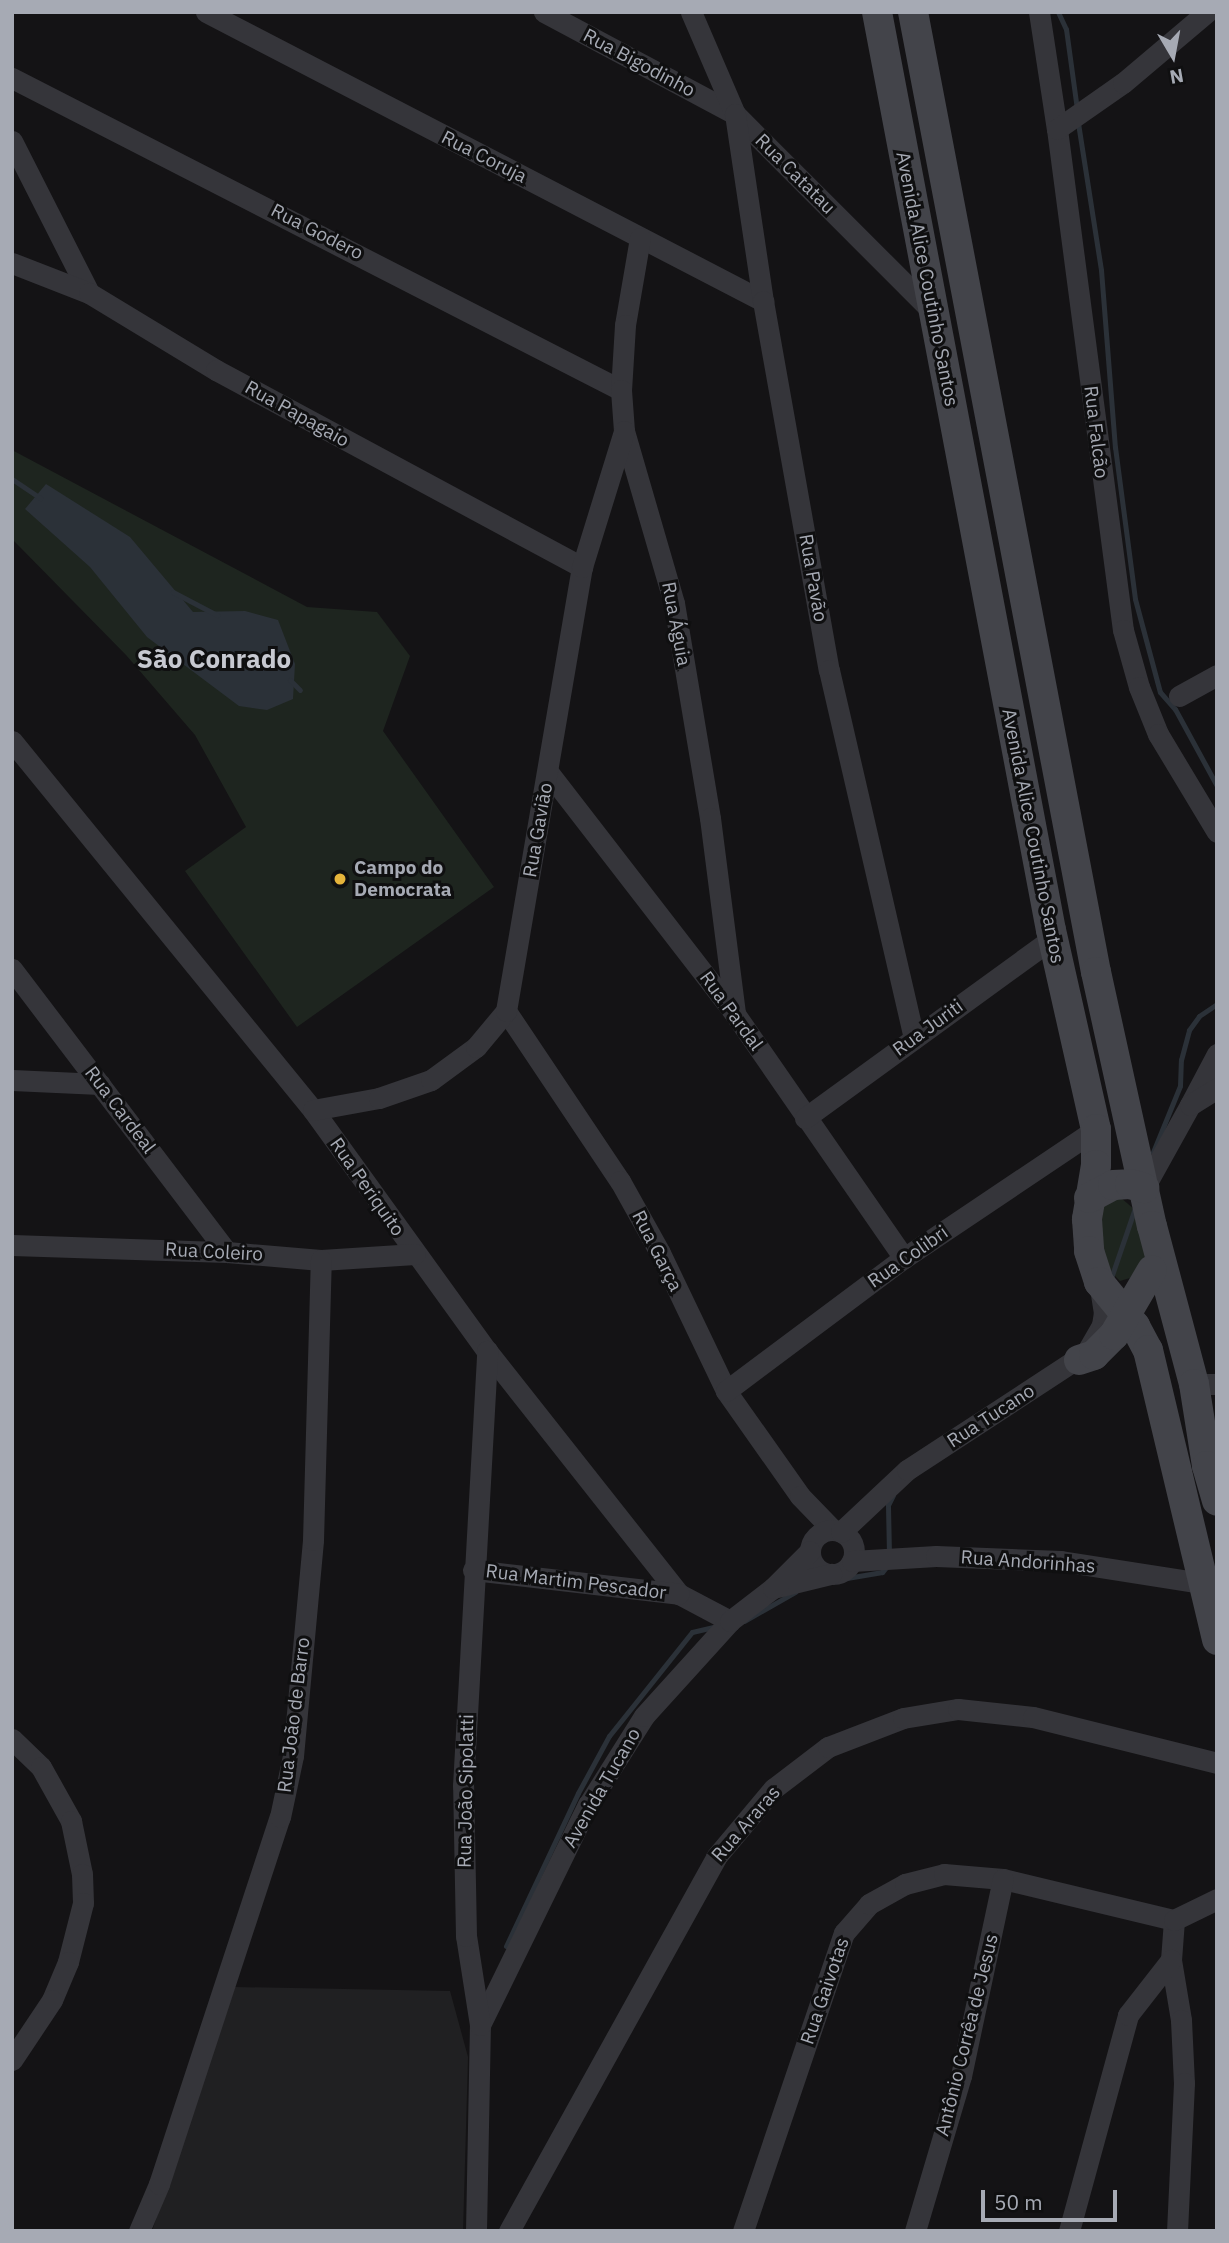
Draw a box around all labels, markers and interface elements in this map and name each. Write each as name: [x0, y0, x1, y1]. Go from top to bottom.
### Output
north arrow: [1138, 21, 1208, 91]
street label: Rua Bigodinho: [579, 24, 699, 102]
text: N: [1168, 64, 1186, 90]
street label: Rua Coruja: [438, 126, 530, 188]
street label: Rua Catatau: [750, 129, 840, 219]
street label: Avenida Alice Coutinho Santos: [891, 150, 963, 408]
street label: Rua Godero: [267, 199, 367, 265]
street label: Rua Papagaio: [241, 376, 353, 452]
street label: Rua Falcão: [1079, 384, 1113, 480]
street label: Rua Pavão: [794, 532, 832, 624]
street label: Rua Águia: [657, 580, 695, 668]
district label: São Conrado: [137, 643, 291, 675]
street label: Avenida Alice Coutinho Santos: [997, 707, 1069, 965]
street label: Rua Gavião: [518, 781, 558, 879]
place label: Campo do Democrata: [354, 857, 452, 901]
marker: Campo do Democrata: [332, 871, 348, 887]
street label: Rua Pardal: [695, 967, 767, 1055]
street label: Rua Juriti: [888, 995, 968, 1061]
street label: Rua Cardeal: [80, 1062, 160, 1158]
street label: Rua Periquito: [325, 1133, 409, 1241]
street label: Rua Garça: [627, 1207, 687, 1295]
street label: Rua Colibri: [864, 1221, 952, 1293]
street label: Rua Coleiro: [165, 1238, 263, 1266]
street label: Rua Tucano: [943, 1379, 1039, 1453]
street label: Rua Andorinhas: [960, 1546, 1096, 1578]
street label: Rua Martim Pescador: [484, 1560, 668, 1604]
street label: Rua João de Barro: [273, 1636, 315, 1794]
street label: Rua João Sipolatti: [453, 1714, 479, 1868]
street label: Avenida Tucano: [559, 1724, 645, 1852]
street label: Rua Araras: [707, 1781, 785, 1867]
street label: Antônio Corrêa de Jesus: [931, 1932, 1003, 2138]
street label: Rua Gaivotas: [796, 1935, 854, 2047]
scale bar: [984, 2176, 1120, 2220]
text: 50 m: [994, 2188, 1043, 2216]

